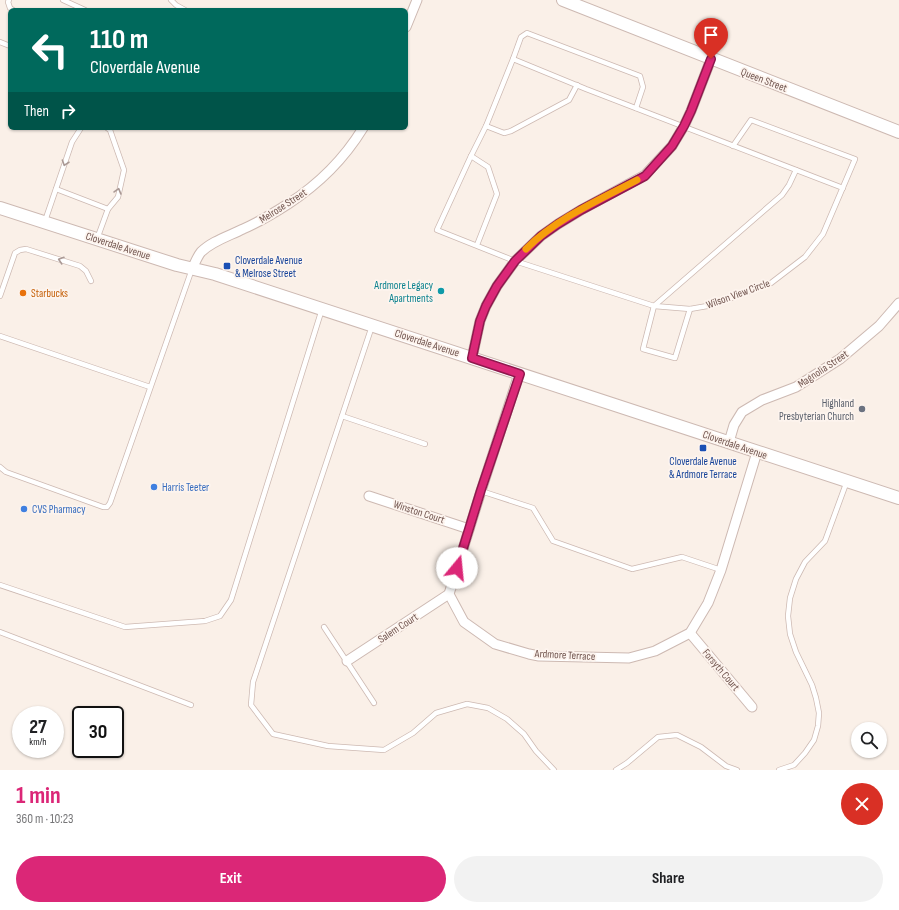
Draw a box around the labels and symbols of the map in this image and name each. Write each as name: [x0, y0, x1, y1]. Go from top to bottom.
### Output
pin: [694, 18, 728, 59]
street label: Queen Street: [739, 65, 790, 95]
one-way arrow: [61, 160, 70, 167]
street label: Melrose Street: [257, 186, 310, 226]
one-way arrow: [114, 188, 122, 195]
street label: Cloverdale Avenue: [84, 229, 152, 263]
place label: Cloverdale Avenue & Melrose Street: [235, 254, 302, 280]
one-way arrow: [57, 256, 64, 265]
marker: Cloverdale Avenue & Melrose Street: [222, 261, 232, 271]
street label: Wilson View Circle: [704, 276, 772, 312]
place label: Ardmore Legacy Apartments: [373, 279, 434, 305]
marker: Ardmore Legacy Apartments: [436, 286, 446, 296]
place label: Starbucks: [31, 287, 68, 300]
marker: Starbucks: [18, 288, 28, 298]
street label: Cloverdale Avenue: [393, 326, 461, 360]
street label: Magnolia Street: [795, 347, 851, 391]
place label: Highland Presbyterian Church: [779, 397, 854, 423]
marker: Highland Presbyterian Church: [857, 404, 867, 414]
street label: Cloverdale Avenue: [701, 428, 769, 462]
marker: Cloverdale Avenue & Ardmore Terrace: [698, 443, 708, 453]
place label: Cloverdale Avenue & Ardmore Terrace: [669, 455, 737, 481]
place label: Harris Teeter: [162, 481, 209, 494]
marker: Harris Teeter: [149, 482, 159, 492]
street label: Winston Court: [392, 498, 447, 527]
place label: CVS Pharmacy: [32, 503, 86, 516]
marker: CVS Pharmacy: [19, 504, 29, 514]
position arrow: [436, 547, 478, 589]
street label: Salem Court: [375, 610, 421, 646]
street label: Forsyth Court: [700, 646, 743, 694]
street label: Ardmore Terrace: [533, 647, 596, 663]
speed limit sign: 30: [72, 706, 124, 758]

